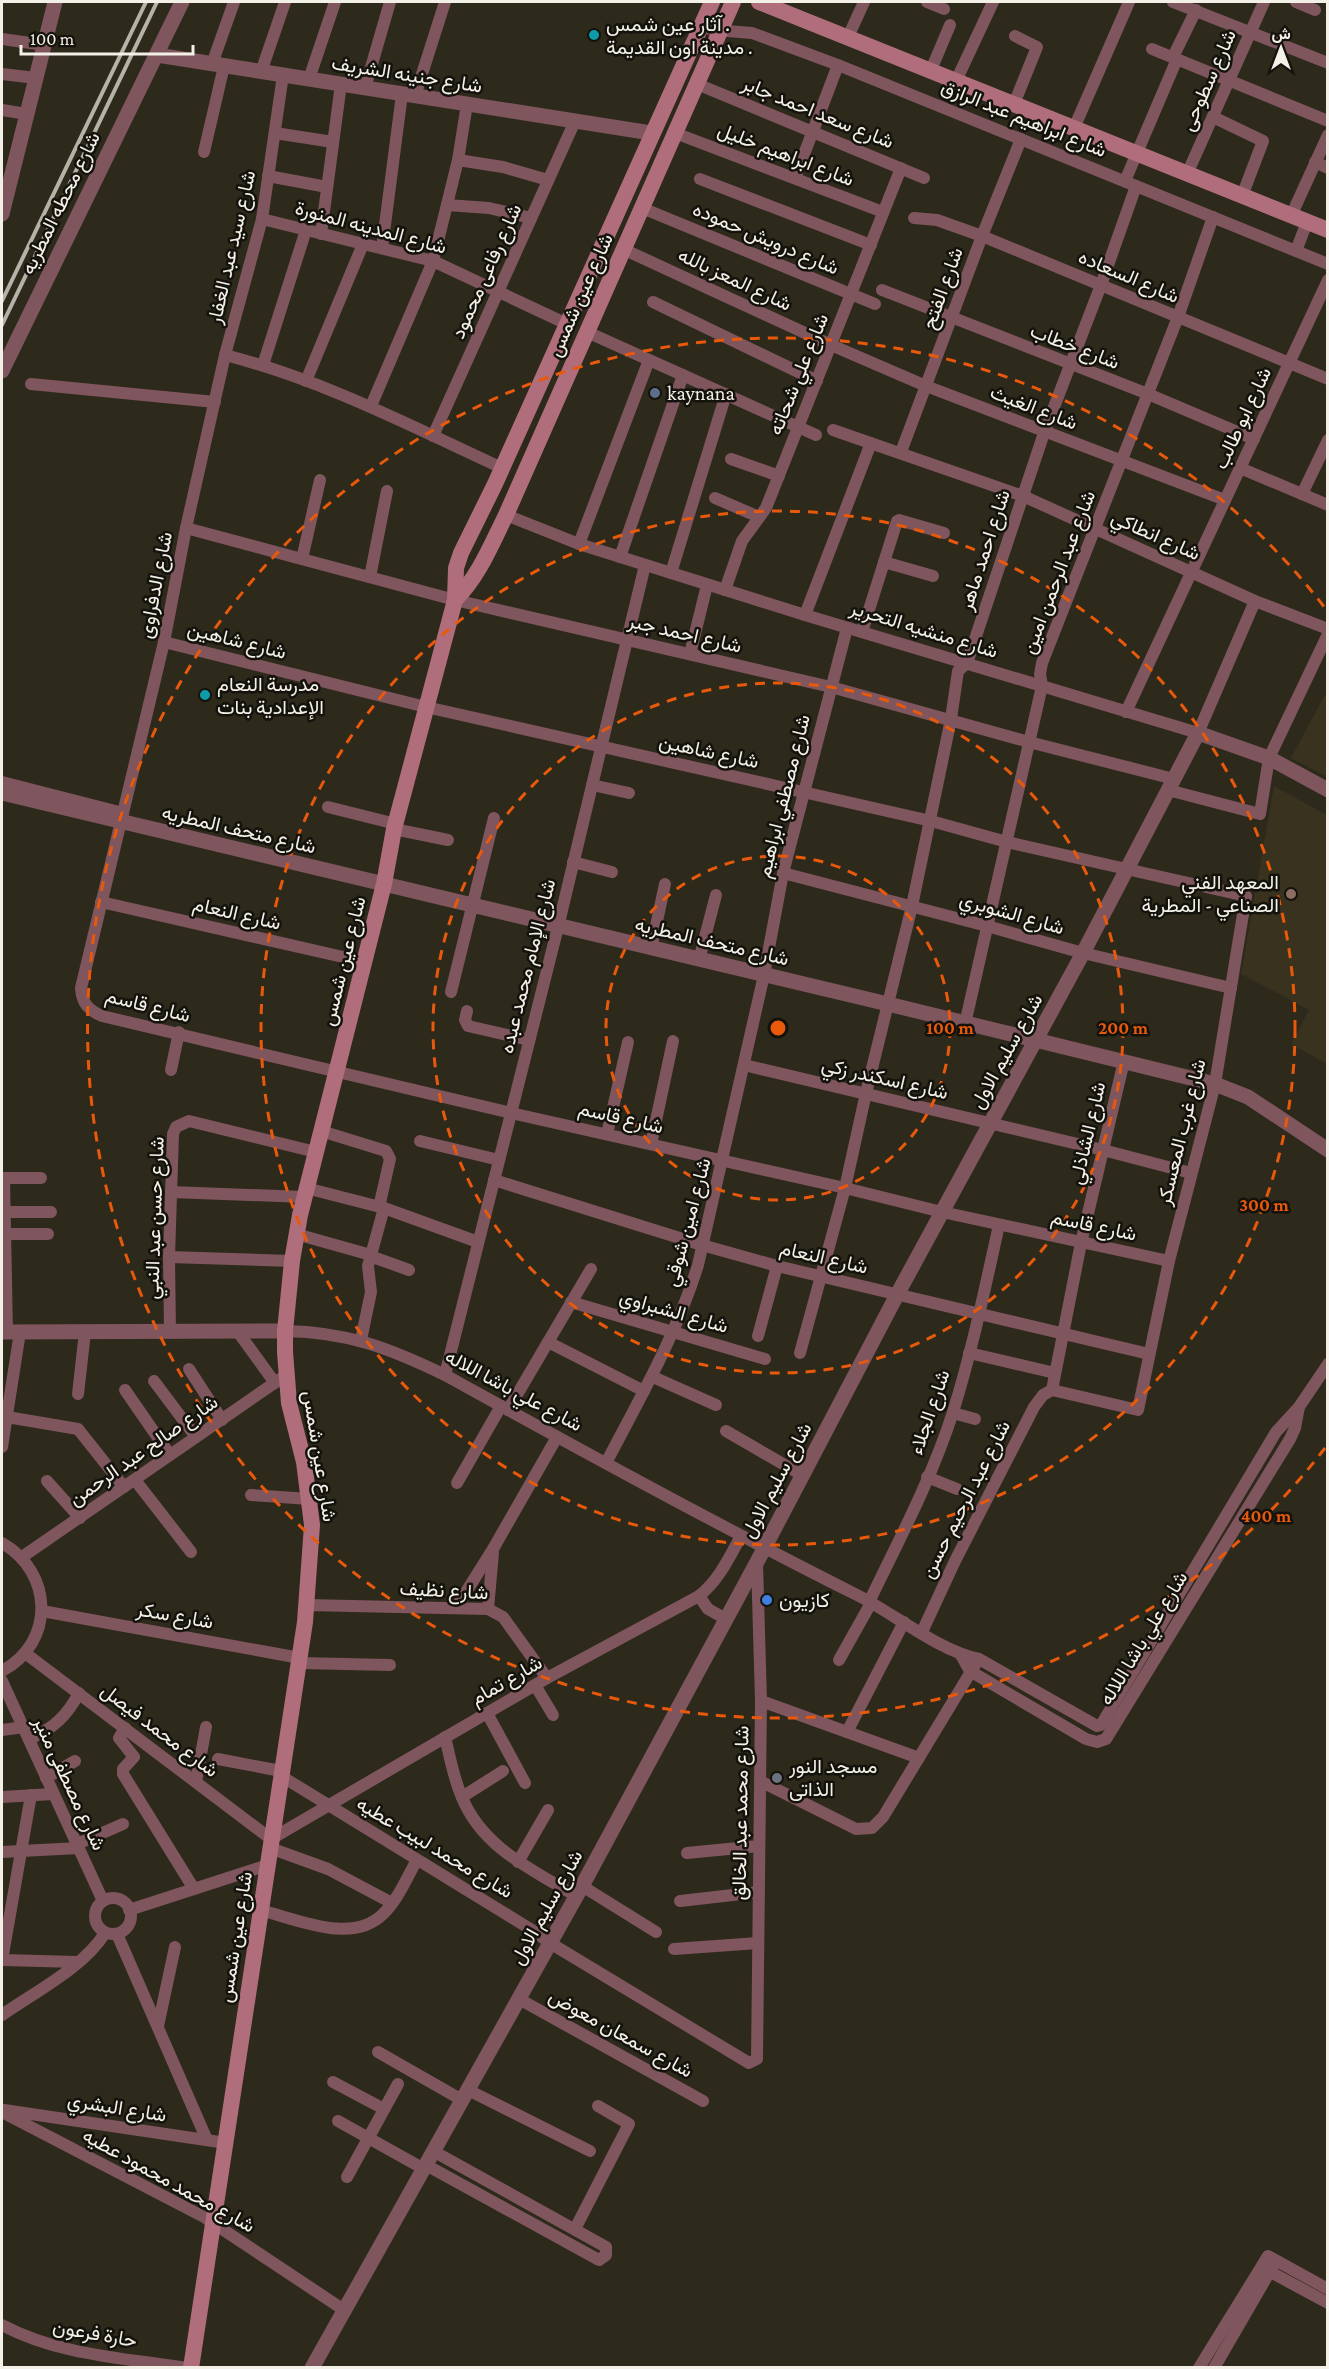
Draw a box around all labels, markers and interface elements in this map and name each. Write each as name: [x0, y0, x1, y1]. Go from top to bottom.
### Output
place label: آثار عين شمس . مدينة اون القديمة .: [606, 13, 753, 60]
scale bar: [21, 18, 194, 56]
north arrow: [1251, 18, 1311, 78]
text: ش: [1271, 25, 1291, 43]
street label: شارع سطوحى: [1176, 26, 1243, 135]
marker: آثار عين شمس . مدينة اون القديمة .: [587, 28, 601, 42]
text: 100 m: [30, 29, 75, 49]
street label: شارع جنينه الشريف: [330, 51, 484, 100]
street label: شارع سعد احمد جابر: [737, 71, 897, 155]
street label: شارع ابراهيم عبد الرازق: [937, 75, 1110, 164]
street label: شارع ابراهيم خليل: [714, 118, 857, 193]
street label: شارع محطه المطريه: [16, 128, 107, 279]
street label: شارع سيد عبد الغفار: [202, 168, 262, 328]
street label: شارع المدينه المنورة: [292, 196, 449, 261]
street label: شارع درويش حموده: [689, 197, 842, 281]
street label: شارع رفاعى محمود: [446, 200, 528, 343]
street label: شارع عين شمس: [543, 230, 620, 361]
street label: شارع المعز بالله: [674, 243, 795, 318]
street label: شارع الفتح: [917, 244, 970, 333]
street label: شارع السعاده: [1074, 245, 1182, 310]
street label: شارع علي شحاته: [764, 310, 838, 440]
street label: شارع خطاب: [1026, 319, 1123, 376]
street label: شارع ابو طالب: [1209, 364, 1278, 474]
street label: شارع الغيث: [986, 380, 1081, 436]
place label: kaynana: [667, 382, 735, 405]
marker: kaynana: [648, 386, 662, 400]
street label: شارع احمد ماهر: [954, 487, 1017, 615]
street label: شارع عبد الرحمن امين: [1017, 487, 1102, 658]
street label: شارع انطاكي: [1106, 506, 1204, 570]
street label: شارع الدفراوى: [134, 530, 179, 641]
street label: شارع منشيه التحرير: [846, 596, 1000, 665]
street label: شارع احمد جبر: [624, 609, 744, 660]
street label: شارع شاهين: [184, 617, 289, 666]
place label: مدرسة النعام الإعدادية بنات: [217, 673, 324, 720]
marker: مدرسة النعام الإعدادية بنات: [198, 688, 212, 702]
street label: شارع مصطفي ابراهيم: [752, 712, 820, 881]
street label: شارع شاهين: [657, 730, 761, 775]
street label: شارع متحف المطريه: [159, 801, 318, 860]
place label: المعهد الفني الصناعي - المطرية: [1142, 871, 1279, 922]
street label: شارع الإمام محمد عبده: [495, 877, 562, 1056]
marker: المعهد الفني الصناعي - المطرية: [1284, 887, 1298, 901]
street label: شارع الشوبري: [955, 888, 1067, 944]
street label: شارع النعام: [190, 892, 283, 937]
street label: شارع عين شمس: [316, 894, 373, 1029]
street label: شارع متحف المطريه: [632, 913, 791, 972]
street label: شارع قاسم: [103, 984, 193, 1029]
street label: شارع سليم الاول: [965, 990, 1049, 1114]
centre of rings: [768, 1018, 788, 1038]
text: 100 m: [926, 1018, 974, 1038]
text: 200 m: [1098, 1018, 1149, 1038]
street label: شارع اسكندر زكي: [818, 1053, 951, 1109]
street label: شارع غرب المعسكر: [1152, 1057, 1213, 1209]
street label: شارع الشاذلي: [1064, 1079, 1115, 1188]
street label: شارع قاسم: [576, 1097, 666, 1140]
street label: شارع حسن عبد النبي: [140, 1136, 174, 1300]
street label: شارع امين شوقي: [659, 1155, 721, 1290]
text: 300 m: [1239, 1195, 1289, 1215]
street label: شارع قاسم: [1049, 1205, 1139, 1248]
street label: شارع النعام: [777, 1236, 870, 1281]
street label: شارع الشبراوي: [615, 1285, 731, 1343]
street label: شارع علي باشا اللاله: [439, 1345, 586, 1441]
street label: شارع الجلاء: [904, 1367, 957, 1458]
street label: شارع عين شمس: [296, 1389, 341, 1524]
street label: شارع صالح عبد الرحمن: [64, 1390, 223, 1512]
street label: شارع عبد الرحيم حسن: [916, 1416, 1017, 1583]
street label: شارع سليم الاول: [736, 1419, 818, 1543]
text: 400 m: [1241, 1506, 1292, 1526]
street label: شارع علي باشا اللاله: [1094, 1567, 1197, 1712]
street label: شارع نظيف: [399, 1577, 489, 1606]
place label: كازيون: [779, 1589, 830, 1613]
marker: كازيون: [760, 1593, 774, 1607]
street label: شارع سكر: [133, 1597, 215, 1636]
street label: شارع تمام: [466, 1651, 547, 1712]
street label: شارع محمد فيصل: [95, 1679, 223, 1784]
street label: شارع مصطفى منير: [26, 1712, 111, 1855]
street label: شارع محمد عبد الخالق: [727, 1725, 756, 1901]
place label: مسجد النور الذاتى: [788, 1755, 877, 1801]
marker: مسجد النور الذاتى: [770, 1771, 784, 1785]
street label: شارع محمد لبيب عطيه: [352, 1792, 517, 1905]
street label: شارع سليم الاول: [505, 1846, 589, 1970]
street label: شارع عين شمس: [214, 1870, 259, 2005]
street label: شارع سمعان معوض: [544, 1984, 697, 2084]
street label: شارع البشري: [65, 2088, 168, 2132]
street label: شارع محمد محمود عطيه: [78, 2123, 259, 2239]
street label: حارة فرعون: [51, 2315, 139, 2353]

